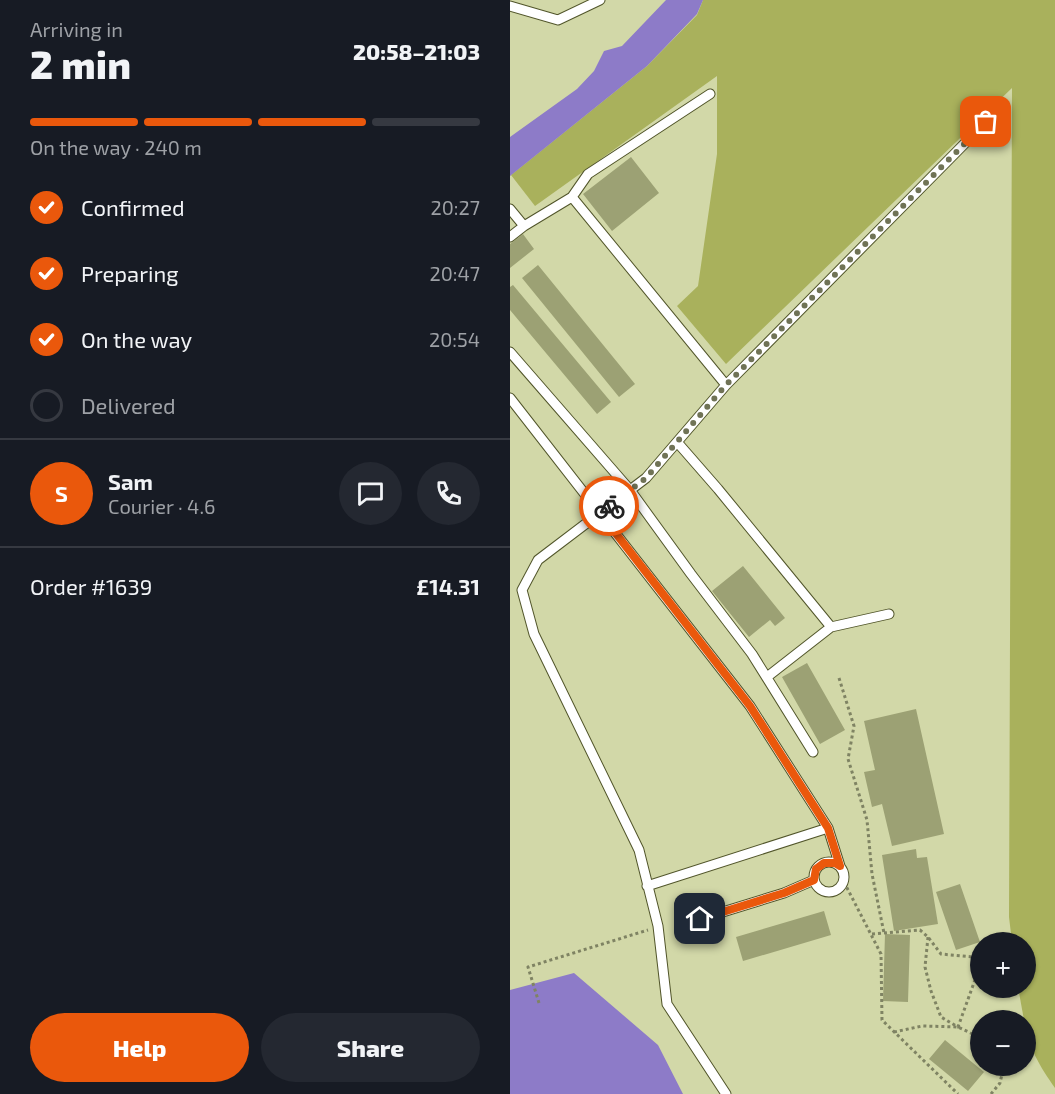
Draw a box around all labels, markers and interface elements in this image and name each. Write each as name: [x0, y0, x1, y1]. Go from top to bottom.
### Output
text: Arriving in: [30, 17, 123, 41]
text: 20:58–21:03: [353, 38, 480, 64]
text: 2 min: [30, 40, 131, 87]
pin: [960, 96, 1011, 147]
icon: bag: [969, 105, 1002, 138]
text: On the way · 240 m: [30, 135, 202, 159]
icon: check: [30, 191, 63, 224]
text: Confirmed: [81, 194, 185, 220]
text: 20:27: [431, 195, 480, 219]
icon: check: [30, 257, 63, 290]
text: Preparing: [81, 260, 179, 286]
text: 20:47: [429, 261, 480, 285]
icon: check: [30, 323, 63, 356]
text: On the way: [81, 326, 192, 352]
text: 20:54: [429, 327, 480, 351]
text: Delivered: [81, 392, 176, 418]
button: chat: [339, 462, 402, 525]
button: phone: [417, 462, 480, 525]
text: Sam: [108, 468, 153, 494]
courier: [579, 476, 639, 536]
text: S: [55, 480, 68, 506]
icon: bike: [593, 490, 626, 523]
text: Courier · 4.6: [108, 494, 215, 518]
text: Order #1639: [30, 573, 152, 599]
text: £14.31: [416, 573, 480, 599]
pin: [674, 893, 725, 944]
icon: home: [683, 902, 716, 935]
map controls: [970, 932, 1036, 1076]
button: +: [970, 932, 1036, 998]
button: −: [970, 1010, 1036, 1076]
button: Help: [30, 1013, 249, 1082]
button: Share: [261, 1013, 480, 1082]

